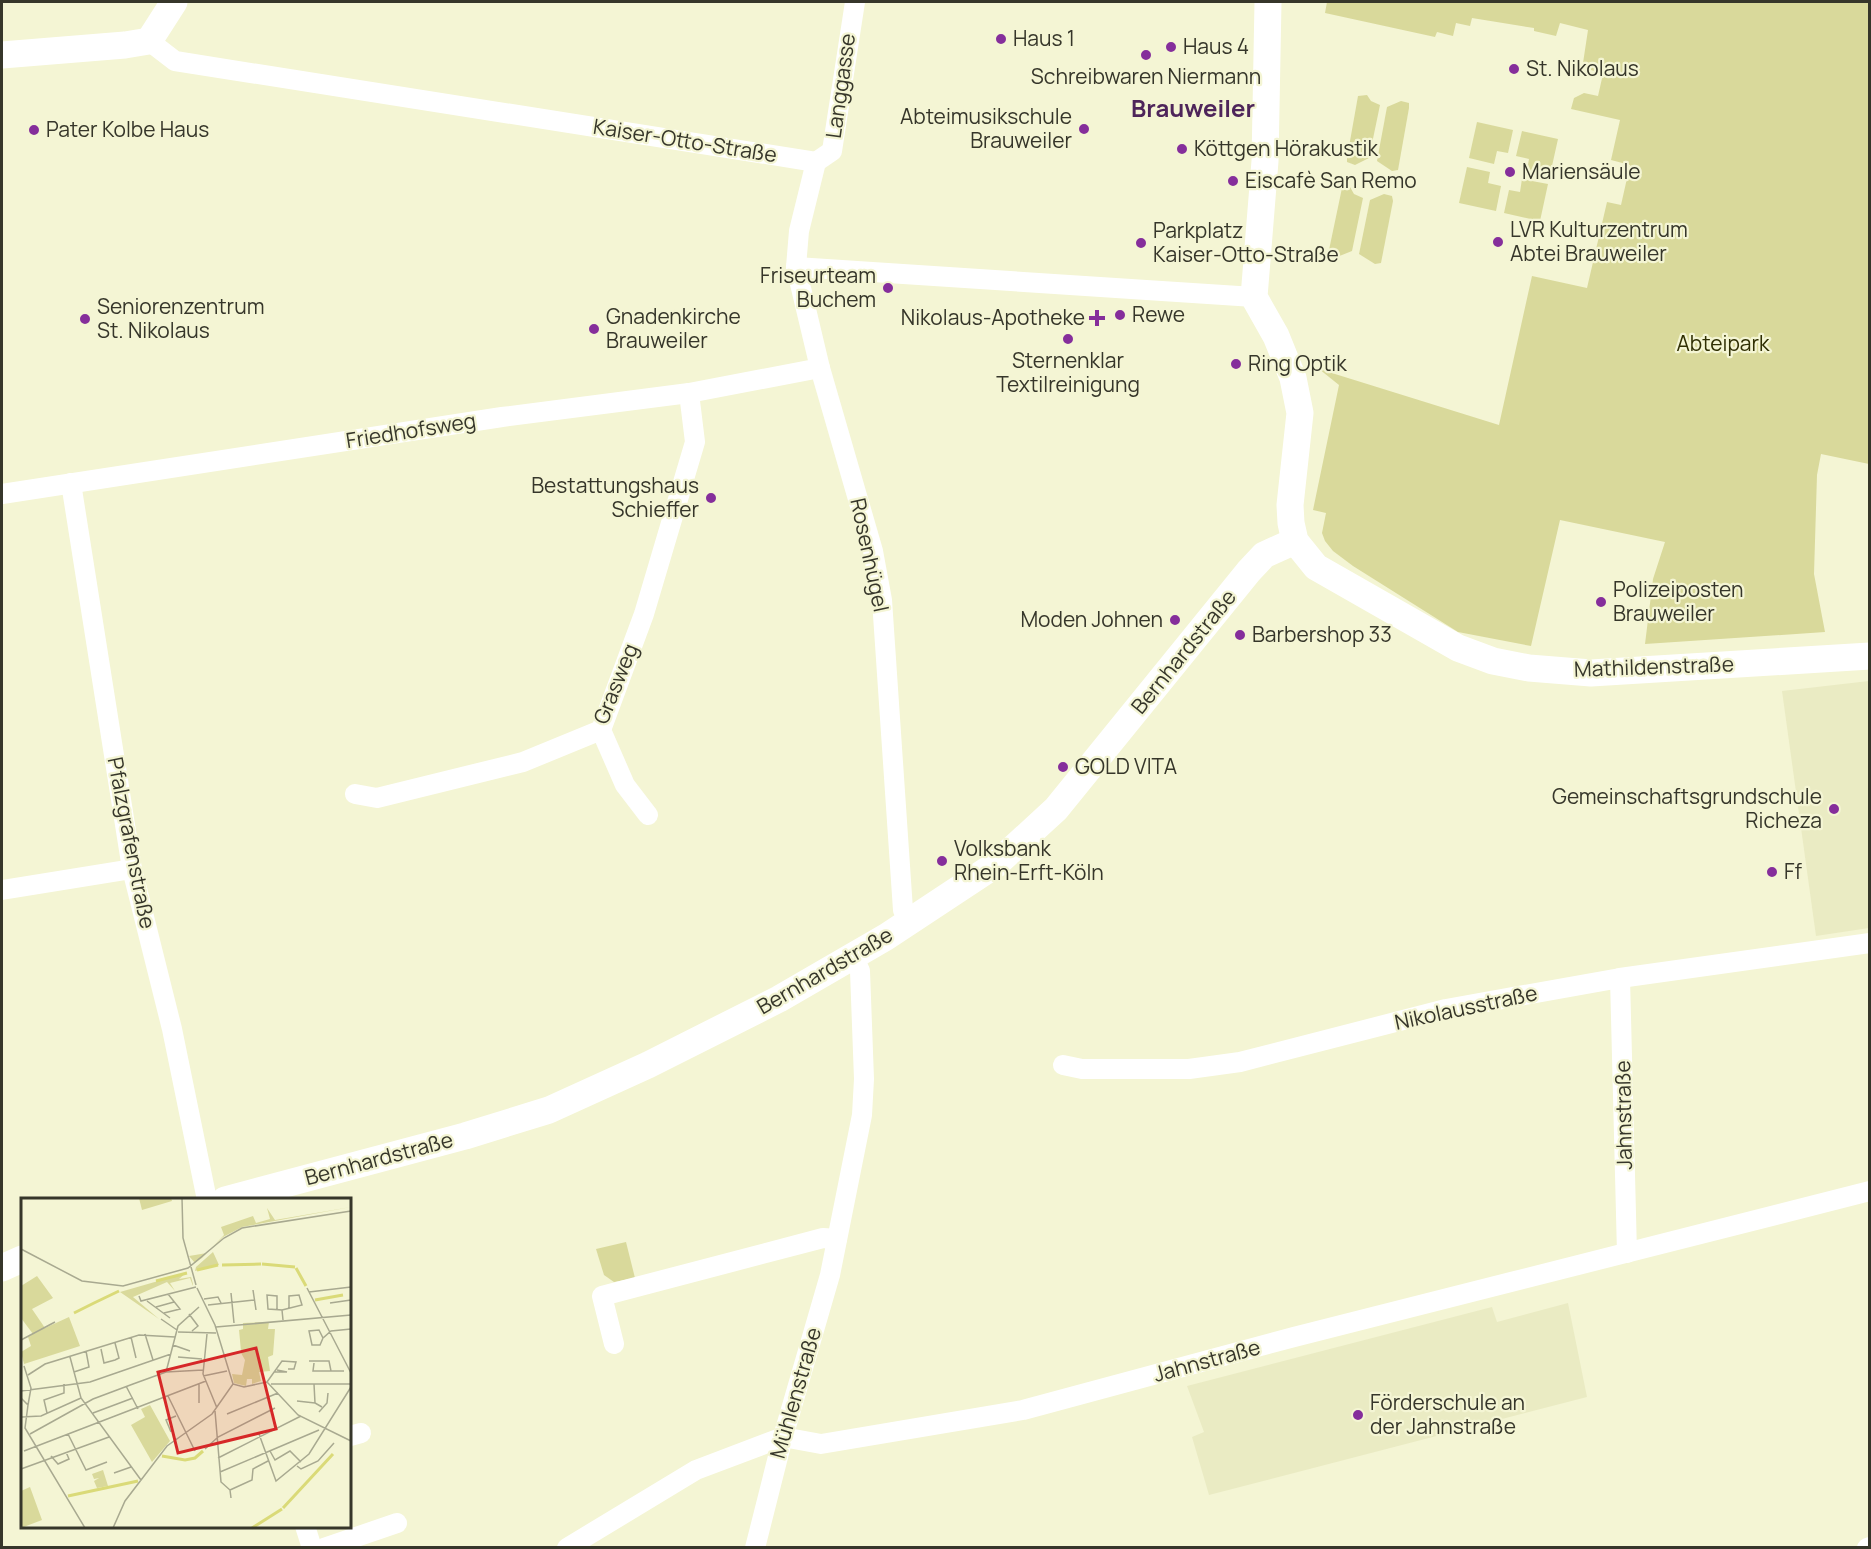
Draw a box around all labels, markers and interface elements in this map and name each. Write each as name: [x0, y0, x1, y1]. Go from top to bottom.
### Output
place label: Haus 1: [1013, 24, 1075, 52]
street label: Langgasse: [819, 32, 861, 140]
marker: Haus 1: [994, 32, 1008, 46]
place label: Haus 4: [1183, 32, 1249, 60]
marker: Haus 4: [1164, 40, 1178, 54]
marker: Schreibwaren Niermann: [1139, 48, 1153, 62]
place label: St. Nikolaus: [1526, 54, 1639, 82]
place label: Schreibwaren Niermann: [1031, 62, 1261, 90]
marker: St. Nikolaus: [1507, 62, 1521, 76]
district label: Brauweiler: [1131, 91, 1255, 124]
place label: Abteimusikschule Brauweiler: [900, 102, 1072, 154]
street label: Kaiser-Otto-Straße: [591, 112, 779, 168]
place label: Pater Kolbe Haus: [46, 115, 209, 143]
marker: Abteimusikschule Brauweiler: [1077, 122, 1091, 136]
marker: Pater Kolbe Haus: [27, 123, 41, 137]
place label: Köttgen Hörakustik: [1194, 134, 1379, 162]
marker: Köttgen Hörakustik: [1175, 142, 1189, 156]
place label: Mariensäule: [1522, 157, 1641, 185]
marker: Mariensäule: [1503, 165, 1517, 179]
place label: Eiscafè San Remo: [1245, 166, 1417, 194]
marker: Eiscafè San Remo: [1226, 174, 1240, 188]
place label: LVR Kulturzentrum Abtei Brauweiler: [1510, 215, 1688, 267]
place label: Parkplatz Kaiser-Otto-Straße: [1153, 216, 1339, 268]
marker: LVR Kulturzentrum Abtei Brauweiler: [1491, 235, 1505, 249]
marker: Parkplatz Kaiser-Otto-Straße: [1134, 236, 1148, 250]
place label: Friseurteam Buchem: [760, 261, 876, 313]
marker: Friseurteam Buchem: [881, 281, 895, 295]
place label: Seniorenzentrum St. Nikolaus: [97, 292, 264, 344]
place label: Rewe: [1132, 300, 1185, 328]
place label: Gnadenkirche Brauweiler: [606, 302, 741, 354]
place label: Nikolaus-Apotheke: [901, 303, 1085, 331]
marker: Rewe: [1113, 308, 1127, 322]
marker: Nikolaus-Apotheke: [1090, 311, 1104, 325]
marker: Seniorenzentrum St. Nikolaus: [78, 312, 92, 326]
marker: Gnadenkirche Brauweiler: [587, 322, 601, 336]
park label: Abteipark: [1677, 329, 1770, 357]
marker: Sternenklar Textilreinigung: [1061, 332, 1075, 346]
place label: Sternenklar Textilreinigung: [996, 346, 1140, 398]
place label: Ring Optik: [1248, 349, 1347, 377]
marker: Ring Optik: [1229, 357, 1243, 371]
street label: Friedhofsweg: [344, 406, 478, 454]
place label: Bestattungshaus Schieffer: [531, 471, 699, 523]
marker: Bestattungshaus Schieffer: [704, 491, 718, 505]
street label: Rosenhügel: [844, 495, 896, 614]
place label: Polizeiposten Brauweiler: [1613, 575, 1744, 627]
street label: Bernhardstraße: [1124, 583, 1242, 719]
marker: Polizeiposten Brauweiler: [1594, 595, 1608, 609]
place label: Moden Johnen: [1020, 605, 1163, 633]
marker: Moden Johnen: [1168, 613, 1182, 627]
place label: Barbershop 33: [1252, 620, 1392, 648]
marker: Barbershop 33: [1233, 628, 1247, 642]
street label: Grasweg: [586, 639, 644, 728]
street label: Mathildenstraße: [1574, 649, 1734, 683]
place label: GOLD VITA: [1075, 752, 1177, 780]
street label: Pfalzgrafenstraße: [102, 755, 162, 931]
marker: GOLD VITA: [1056, 760, 1070, 774]
place label: Gemeinschaftsgrundschule Richeza: [1552, 782, 1822, 834]
marker: Gemeinschaftsgrundschule Richeza: [1827, 802, 1841, 816]
place label: Volksbank Rhein-Erft-Köln: [954, 834, 1104, 886]
marker: Volksbank Rhein-Erft-Köln: [935, 854, 949, 868]
place label: Ff: [1784, 857, 1803, 885]
marker: Ff: [1765, 865, 1779, 879]
street label: Bernhardstraße: [752, 920, 897, 1020]
street label: Nikolausstraße: [1392, 978, 1540, 1036]
street label: Jahnstraße: [1608, 1060, 1638, 1170]
street label: Bernhardstraße: [302, 1125, 456, 1191]
inset map: [21, 1198, 351, 1528]
street label: Mühlenstraße: [763, 1324, 827, 1461]
street label: Jahnstraße: [1150, 1332, 1263, 1388]
place label: Förderschule an der Jahnstraße: [1370, 1388, 1525, 1440]
marker: Förderschule an der Jahnstraße: [1351, 1408, 1365, 1422]

